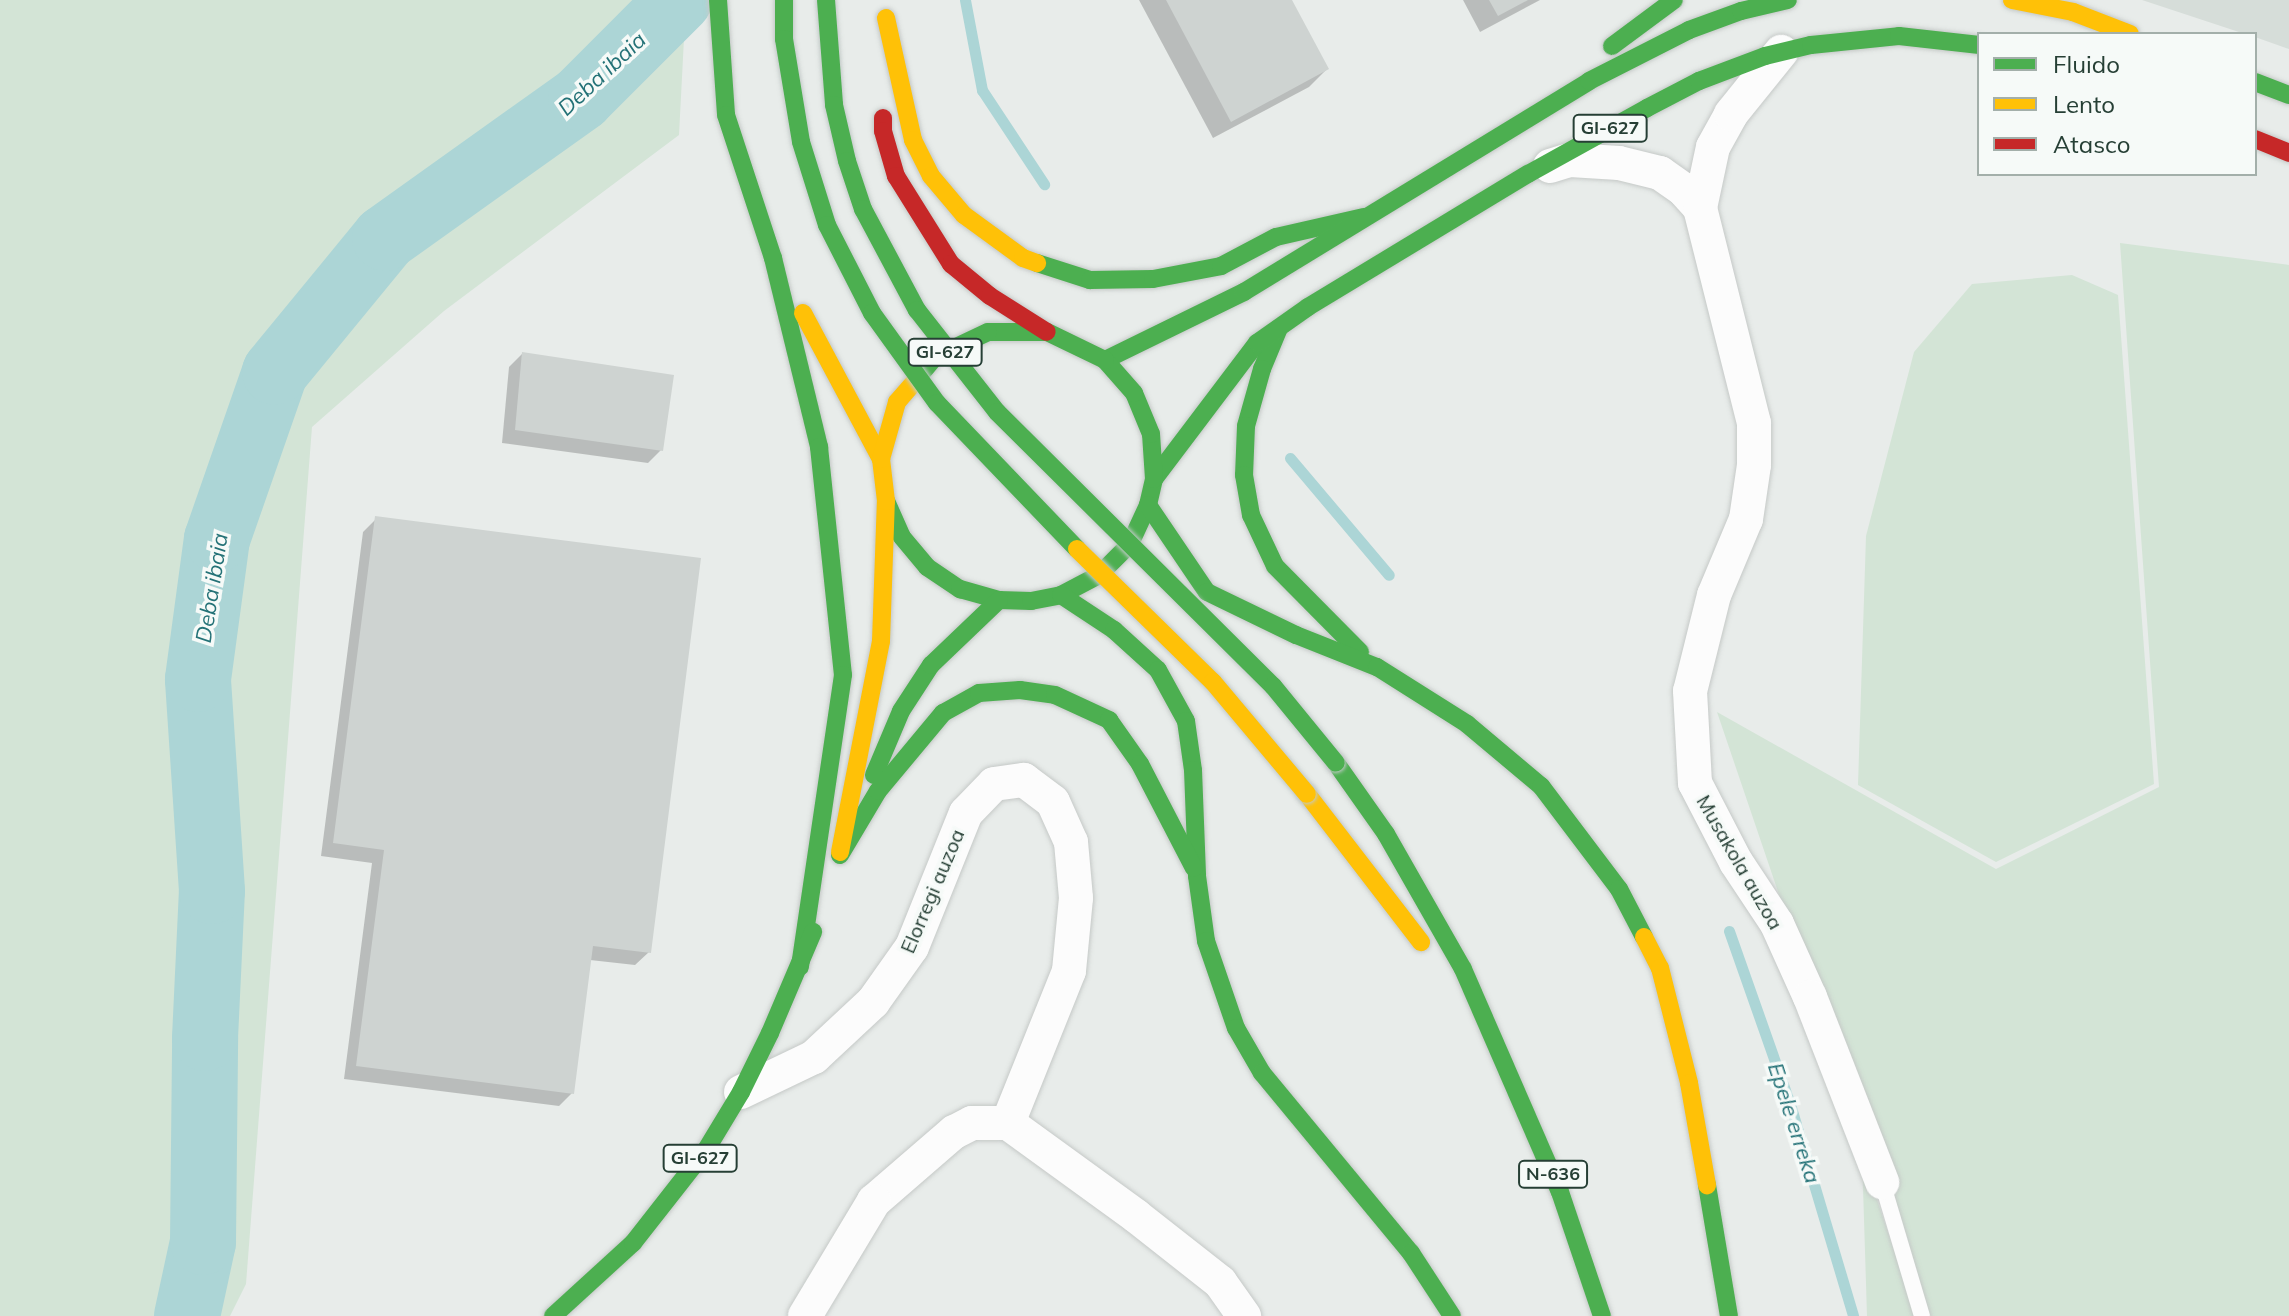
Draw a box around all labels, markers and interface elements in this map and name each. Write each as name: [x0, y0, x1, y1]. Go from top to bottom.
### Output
water label: Deba ibaia: [553, 27, 651, 121]
legend: [1977, 32, 2257, 176]
text: Fluido: [2053, 49, 2120, 79]
text: Lento: [2053, 89, 2115, 119]
road number: GI-627: [1572, 114, 1648, 142]
text: Atasco: [2053, 129, 2130, 159]
road number: GI-627: [907, 338, 983, 366]
water label: Deba ibaia: [190, 531, 234, 645]
street label: Musakola auzoa: [1692, 791, 1788, 933]
street label: Elorregi auzoa: [895, 825, 969, 957]
water label: Epele erreka: [1762, 1059, 1826, 1187]
road number: GI-627: [662, 1144, 738, 1172]
road number: N-636: [1517, 1160, 1589, 1188]

